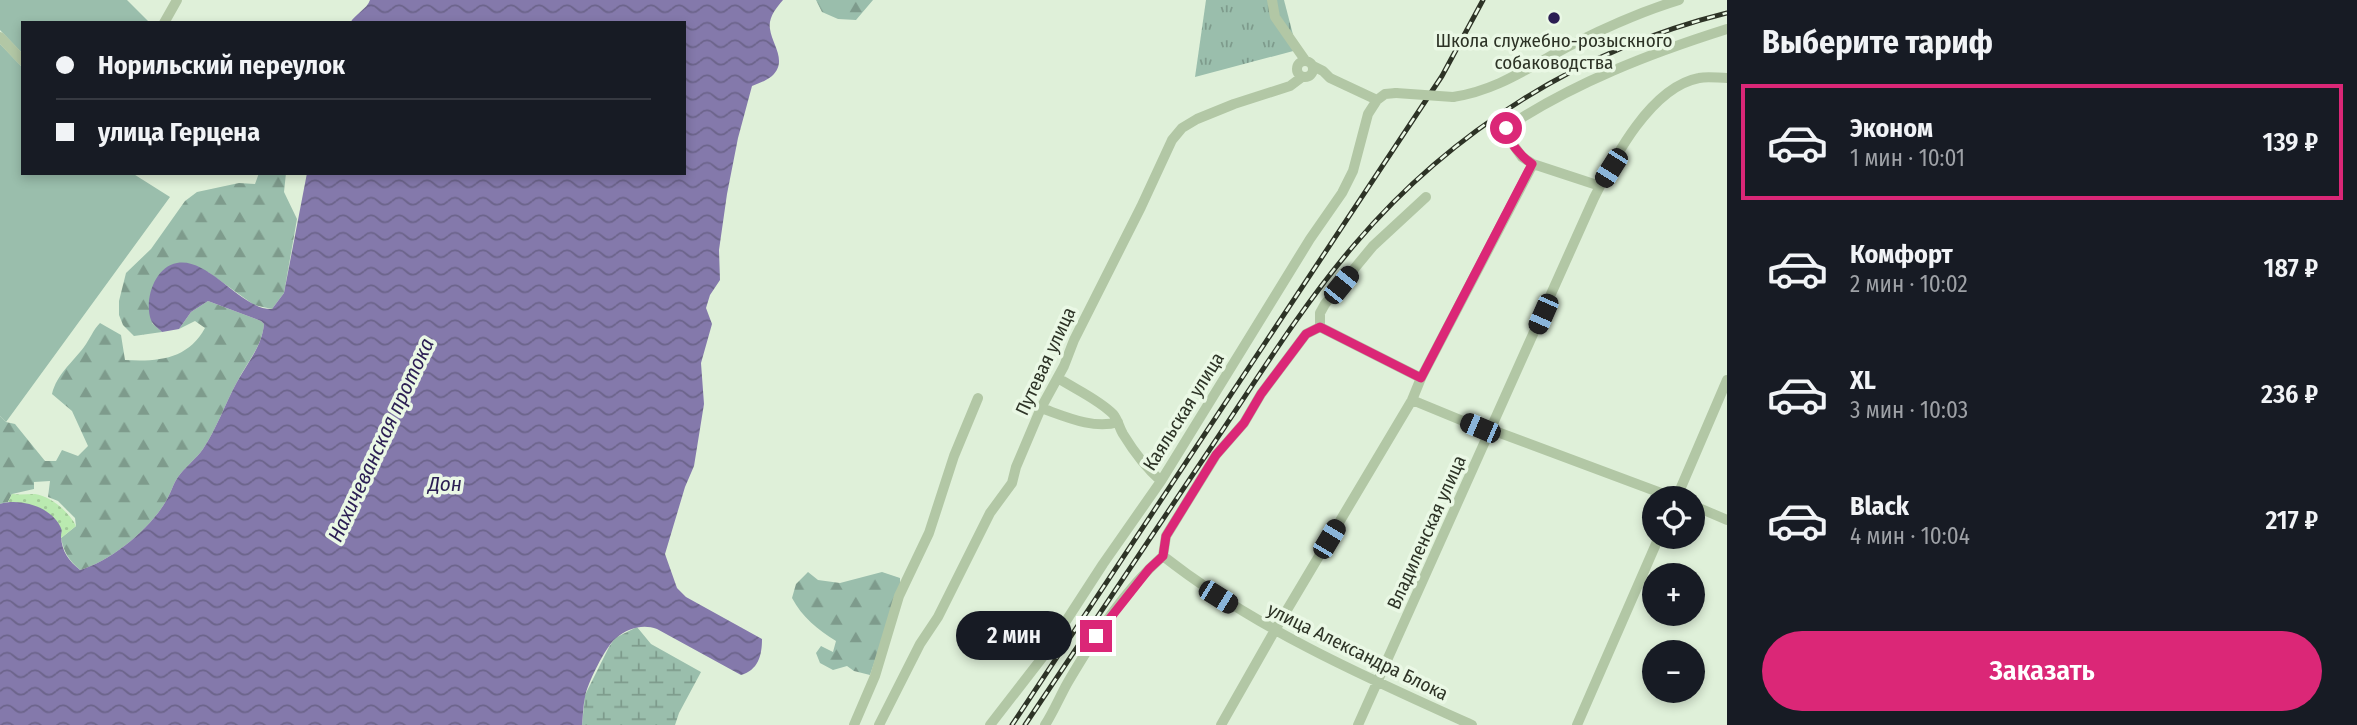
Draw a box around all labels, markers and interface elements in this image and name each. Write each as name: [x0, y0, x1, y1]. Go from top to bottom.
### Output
marker: Школа служебно-розыскного собаководства: [1546, 10, 1562, 26]
text: Выберите тариф: [1762, 23, 1993, 61]
place label: Школа служебно-розыскного собаководства: [1435, 29, 1673, 74]
text: Норильский переулок: [98, 50, 345, 81]
icon: car: [1766, 111, 1829, 174]
route start: [1490, 112, 1522, 144]
text: Эконом: [1850, 113, 1933, 144]
text: улица Герцена: [98, 117, 260, 148]
text: 139 ₽: [2263, 127, 2318, 158]
text: 1 мин · 10:01: [1850, 144, 1965, 172]
car: [1591, 145, 1632, 191]
icon: car: [1766, 237, 1829, 300]
text: Комфорт: [1850, 239, 1953, 270]
text: 187 ₽: [2264, 253, 2318, 284]
car: [1320, 262, 1363, 308]
text: 2 мин · 10:02: [1850, 270, 1968, 298]
car: [1525, 291, 1562, 337]
street label: Путевая улица: [1010, 303, 1081, 419]
water label: Нахичеванская протока: [322, 334, 440, 546]
street label: Каяльская улица: [1138, 348, 1229, 475]
icon: car: [1766, 363, 1829, 426]
text: XL: [1850, 365, 1876, 396]
text: 236 ₽: [2261, 379, 2318, 410]
text: 3 мин · 10:03: [1850, 396, 1968, 424]
car: [1457, 410, 1504, 446]
street label: Владиленская улица: [1382, 452, 1471, 613]
water label: Дон: [426, 471, 462, 497]
map controls: [1642, 486, 1705, 703]
button: locate: [1642, 486, 1705, 549]
icon: car: [1766, 489, 1829, 552]
text: Black: [1850, 491, 1909, 522]
text: 217 ₽: [2265, 505, 2318, 536]
car: [1310, 516, 1349, 562]
text: 4 мин · 10:04: [1850, 522, 1970, 550]
button: +: [1642, 563, 1705, 626]
car: [1195, 577, 1242, 617]
street label: улица Александра Блока: [1264, 598, 1452, 705]
callout: 2 мин: [956, 612, 1072, 660]
route end: [1080, 620, 1112, 652]
text: 2 мин: [987, 621, 1041, 649]
button: Заказать: [1762, 631, 2322, 711]
button: −: [1642, 640, 1705, 703]

